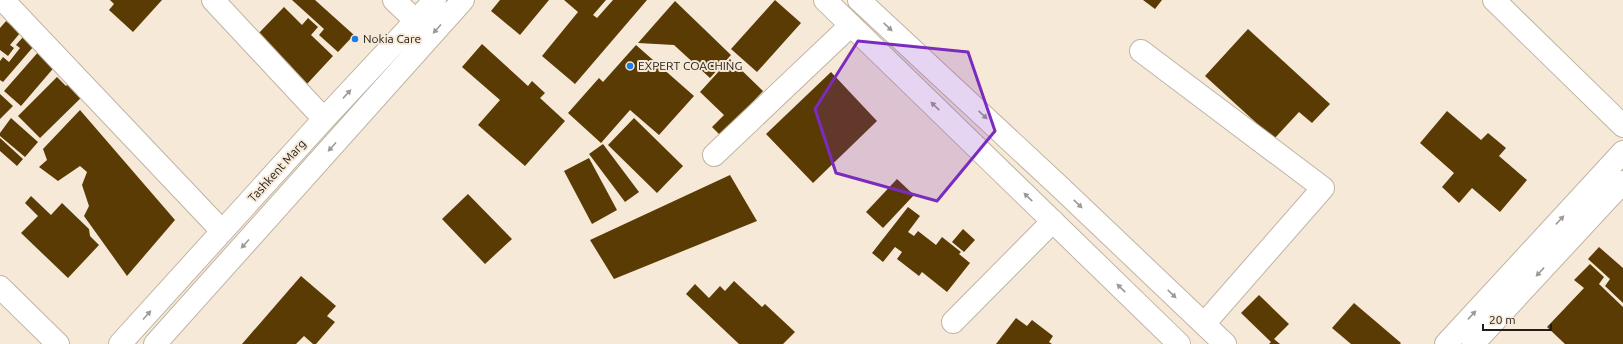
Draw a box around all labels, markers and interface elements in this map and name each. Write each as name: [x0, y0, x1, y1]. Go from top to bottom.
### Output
one-way arrow: [883, 22, 893, 31]
one-way arrow: [432, 24, 442, 34]
place label: Nokia Care: [363, 32, 421, 45]
marker: Nokia Care: [350, 34, 360, 44]
place label: EXPERT COACHING: [638, 59, 742, 72]
marker: EXPERT COACHING: [625, 61, 635, 71]
one-way arrow: [342, 89, 352, 99]
one-way arrow: [930, 102, 940, 111]
one-way arrow: [978, 110, 988, 120]
street label: Tashkent Marg: [245, 137, 308, 204]
one-way arrow: [327, 142, 336, 152]
one-way arrow: [1023, 192, 1033, 202]
one-way arrow: [1073, 199, 1083, 209]
one-way arrow: [1556, 215, 1565, 225]
one-way arrow: [240, 238, 249, 249]
one-way arrow: [1535, 267, 1544, 277]
one-way arrow: [1116, 283, 1126, 292]
one-way arrow: [1167, 289, 1177, 299]
scale bar: [1483, 306, 1551, 332]
one-way arrow: [142, 310, 151, 320]
one-way arrow: [1467, 310, 1477, 320]
text: 20 m: [1489, 313, 1516, 326]

